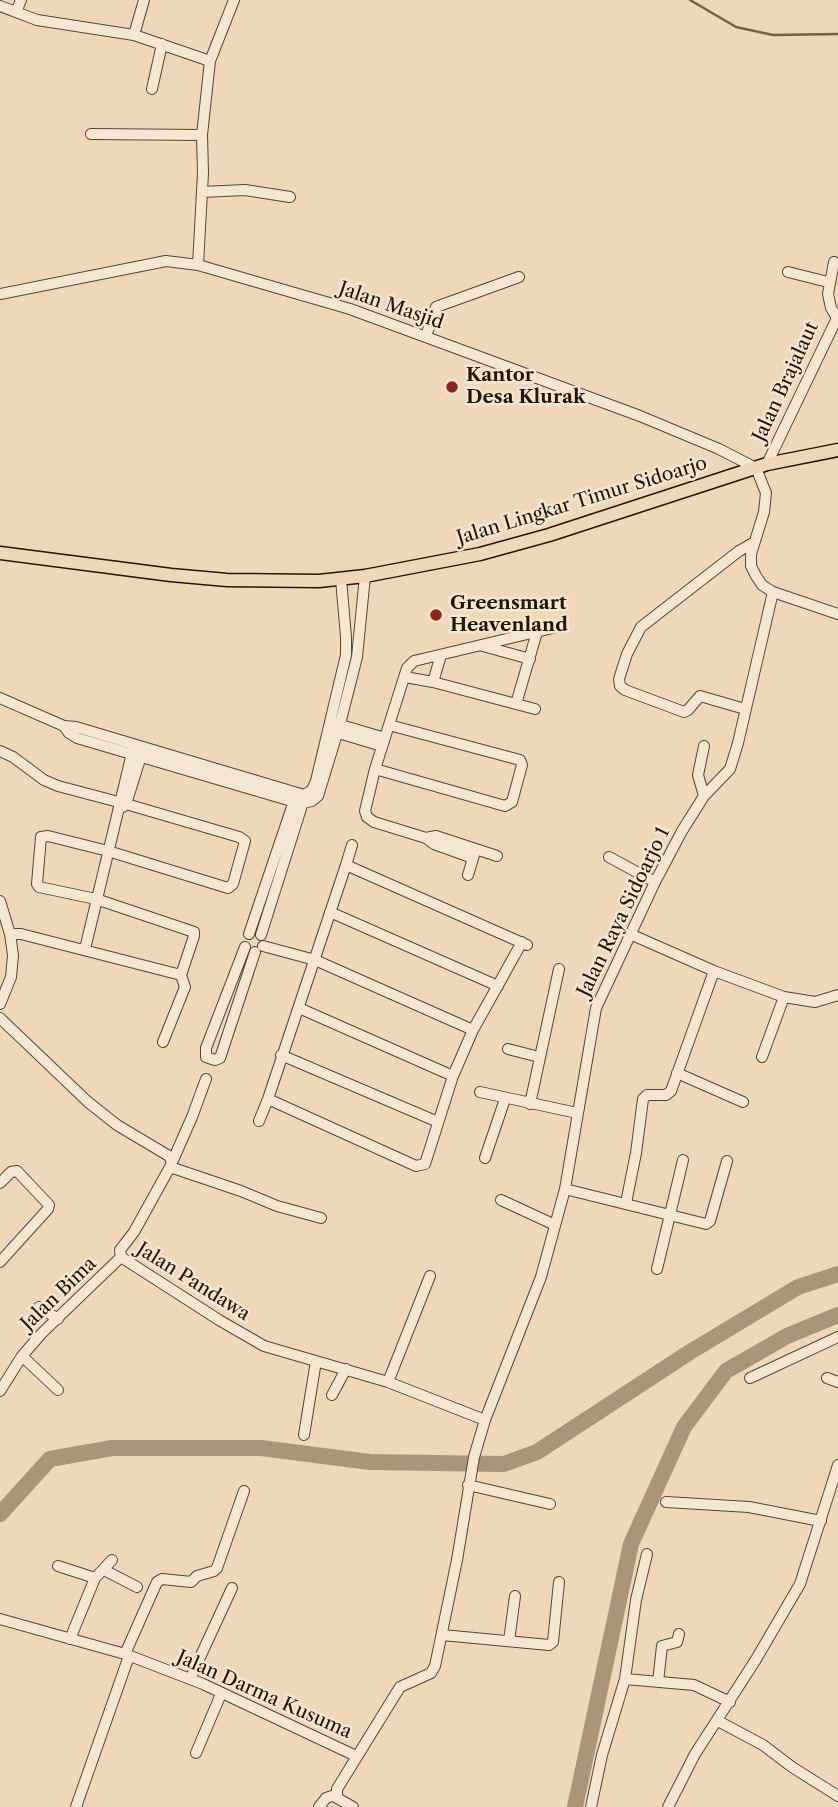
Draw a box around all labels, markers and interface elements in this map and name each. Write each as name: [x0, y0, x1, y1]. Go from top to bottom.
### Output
street label: Jalan Masjid: [336, 277, 446, 335]
street label: Jalan Brajalaut: [748, 318, 824, 446]
place label: Kantor Desa Klurak: [466, 365, 586, 409]
marker: Kantor Desa Klurak: [444, 379, 460, 395]
street label: Jalan Lingkar Timur Sidoarjo: [454, 452, 710, 550]
place label: Greensmart Heavenland: [450, 593, 568, 637]
marker: Greensmart Heavenland: [428, 607, 444, 623]
street label: Jalan Raya Sidoarjo 1: [573, 823, 675, 1001]
street label: Jalan Pandawa: [132, 1238, 254, 1326]
street label: Jalan Bima: [17, 1253, 101, 1335]
street label: Jalan Darma Kusuma: [173, 1646, 355, 1744]

